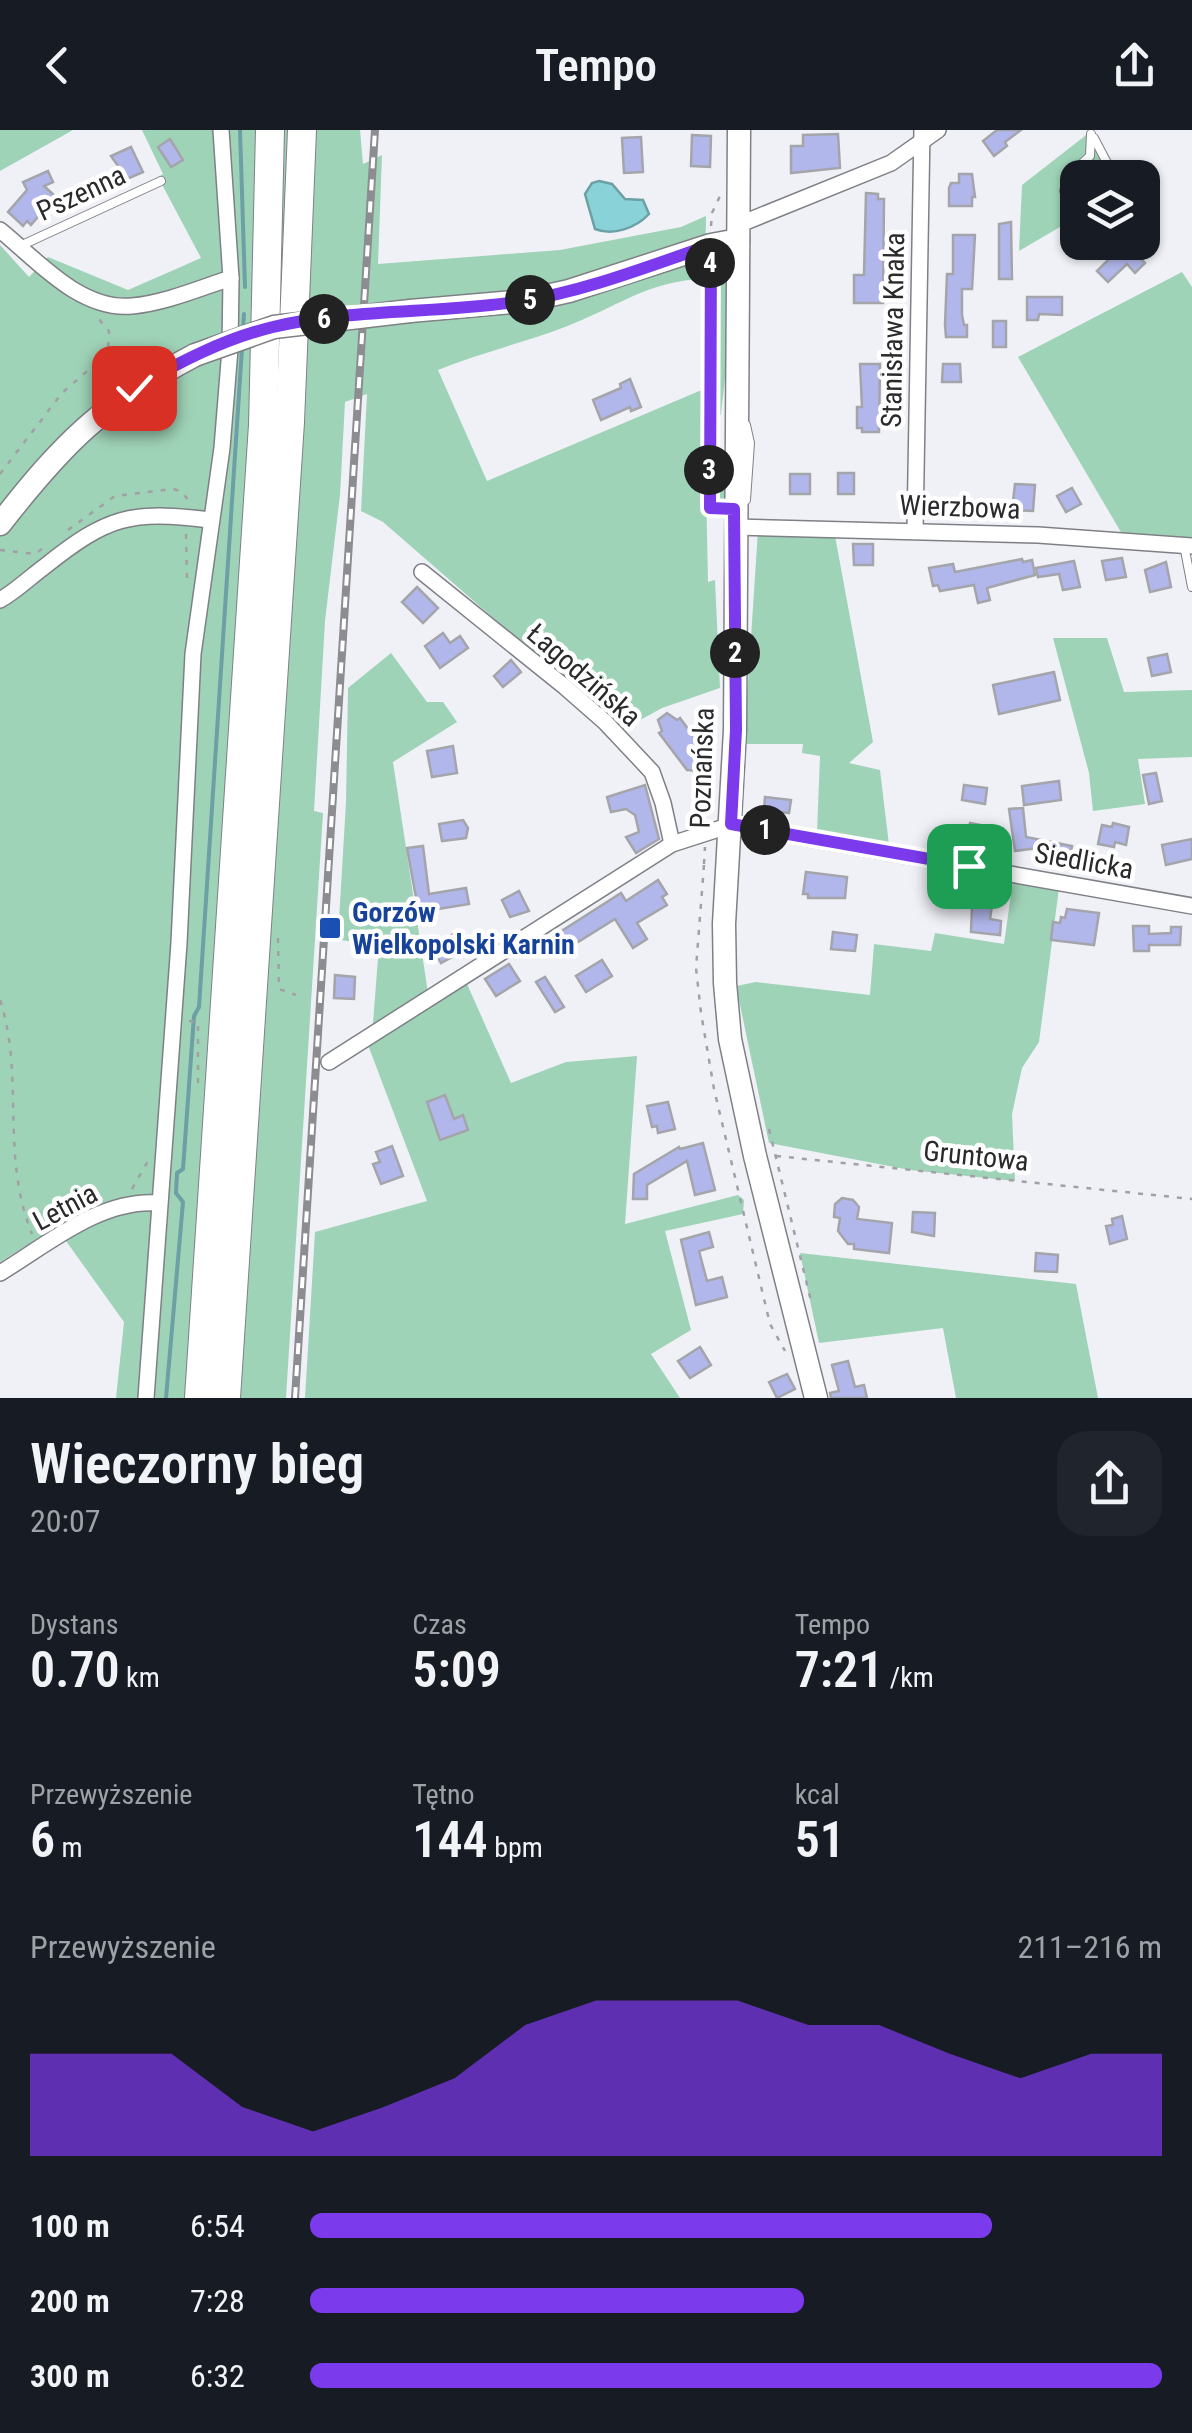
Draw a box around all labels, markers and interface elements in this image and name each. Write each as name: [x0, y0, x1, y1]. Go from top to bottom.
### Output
icon: back: [30, 38, 85, 93]
icon: share: [1107, 38, 1162, 93]
text: Tempo: [535, 39, 657, 92]
street label: Pszenna: [31, 158, 131, 228]
map controls: [1060, 160, 1160, 260]
button: layers: [1060, 160, 1160, 260]
street label: Stanisława Knaka: [875, 232, 911, 428]
pin: 4: [685, 238, 735, 288]
text: 4: [703, 246, 717, 279]
pin: 5: [505, 275, 555, 325]
text: 5: [523, 283, 537, 316]
pin: 6: [299, 294, 349, 344]
text: 6: [317, 302, 331, 335]
pin: [92, 346, 177, 431]
icon: check: [107, 361, 162, 416]
pin: 3: [684, 445, 734, 495]
text: 3: [702, 453, 716, 486]
street label: Wierzbowa: [899, 488, 1021, 526]
street label: Łagodzińska: [521, 617, 647, 733]
pin: 2: [710, 628, 760, 678]
text: 2: [728, 636, 742, 669]
street label: Poznańska: [683, 707, 721, 829]
pin: 1: [740, 805, 790, 855]
text: 1: [758, 813, 772, 846]
pin: [927, 824, 1012, 909]
street label: Siedlicka: [1032, 836, 1136, 886]
icon: arrive: [942, 839, 997, 894]
place label: Gorzów Wielkopolski Karnin: [352, 896, 575, 961]
marker: Gorzów Wielkopolski Karnin: [317, 915, 343, 941]
street label: Gruntowa: [922, 1134, 1030, 1178]
street label: Letnia: [27, 1176, 103, 1238]
button: share: [1057, 1431, 1162, 1536]
text: Wieczorny bieg: [30, 1432, 364, 1496]
text: 20:07: [30, 1502, 101, 1540]
text: Dystans: [30, 1608, 118, 1641]
text: Czas: [412, 1608, 467, 1641]
text: Tempo: [795, 1608, 870, 1641]
text: 0.70: [30, 1641, 120, 1699]
text: 5:09: [412, 1641, 501, 1699]
text: 7:21: [795, 1641, 883, 1699]
text: km: [120, 1661, 160, 1694]
text: /km: [883, 1661, 934, 1694]
text: Przewyższenie: [30, 1778, 192, 1811]
text: Tętno: [412, 1778, 475, 1811]
text: kcal: [795, 1778, 840, 1811]
text: 6: [30, 1811, 55, 1869]
text: 144: [412, 1811, 488, 1869]
text: 51: [795, 1811, 845, 1869]
text: m: [55, 1831, 83, 1864]
text: bpm: [488, 1831, 543, 1864]
text: Przewyższenie: [30, 1928, 216, 1966]
text: 211–216 m: [1017, 1928, 1162, 1966]
text: 100 m: [30, 2207, 110, 2245]
text: 6:54: [190, 2207, 245, 2245]
text: 200 m: [30, 2282, 110, 2320]
text: 7:28: [190, 2282, 245, 2320]
text: 300 m: [30, 2357, 110, 2395]
text: 6:32: [190, 2357, 245, 2395]

